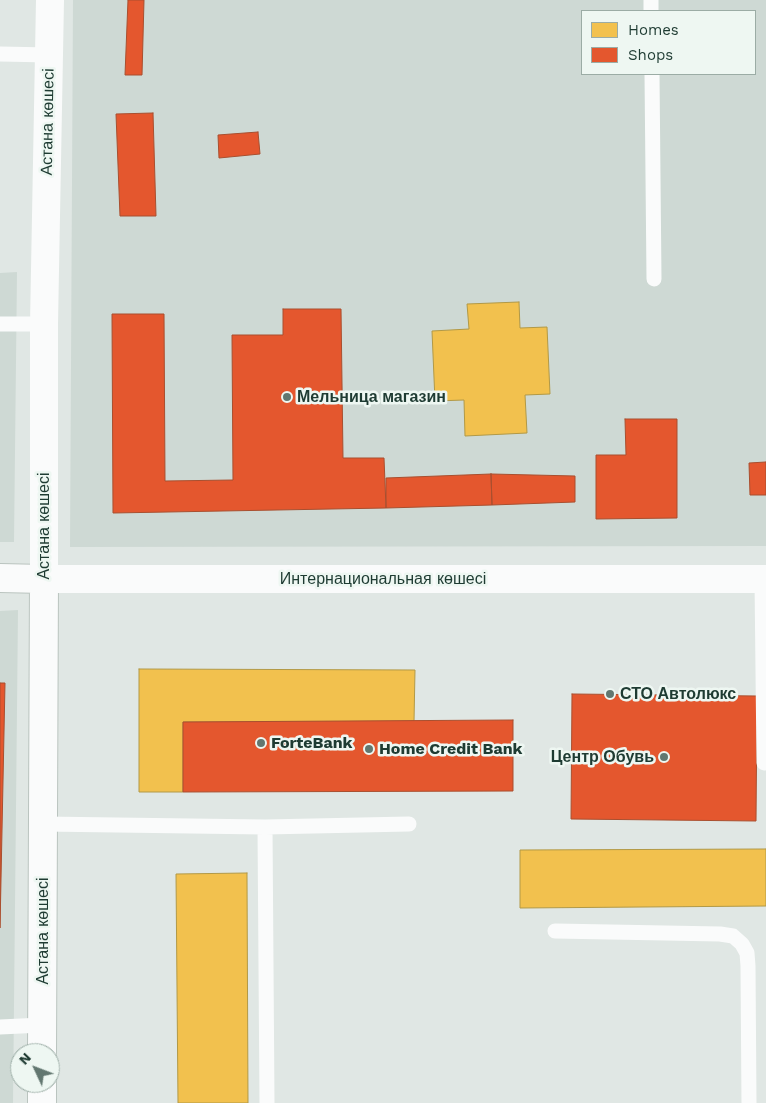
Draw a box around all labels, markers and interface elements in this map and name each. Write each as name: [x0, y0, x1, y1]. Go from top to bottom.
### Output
legend: [581, 10, 756, 75]
text: Homes: [628, 21, 679, 39]
text: Shops: [628, 46, 673, 64]
street label: Астана көшесі: [37, 68, 59, 176]
place label: Мельница магазин: [297, 387, 446, 407]
marker: Мельница магазин: [281, 391, 293, 403]
street label: Астана көшесі: [34, 472, 54, 580]
street label: Интернациональная көшесі: [280, 569, 486, 589]
place label: СТО Автолюкс: [620, 684, 736, 704]
marker: СТО Автолюкс: [604, 688, 616, 700]
place label: ForteBank: [271, 733, 353, 753]
marker: ForteBank: [255, 737, 267, 749]
place label: Home Credit Bank: [379, 739, 523, 759]
marker: Home Credit Bank: [363, 743, 375, 755]
place label: Центр Обувь: [551, 747, 654, 767]
marker: Центр Обувь: [658, 751, 670, 763]
street label: Астана көшесі: [33, 877, 53, 985]
north arrow: [10, 1043, 60, 1093]
text: N: [15, 1049, 34, 1068]

